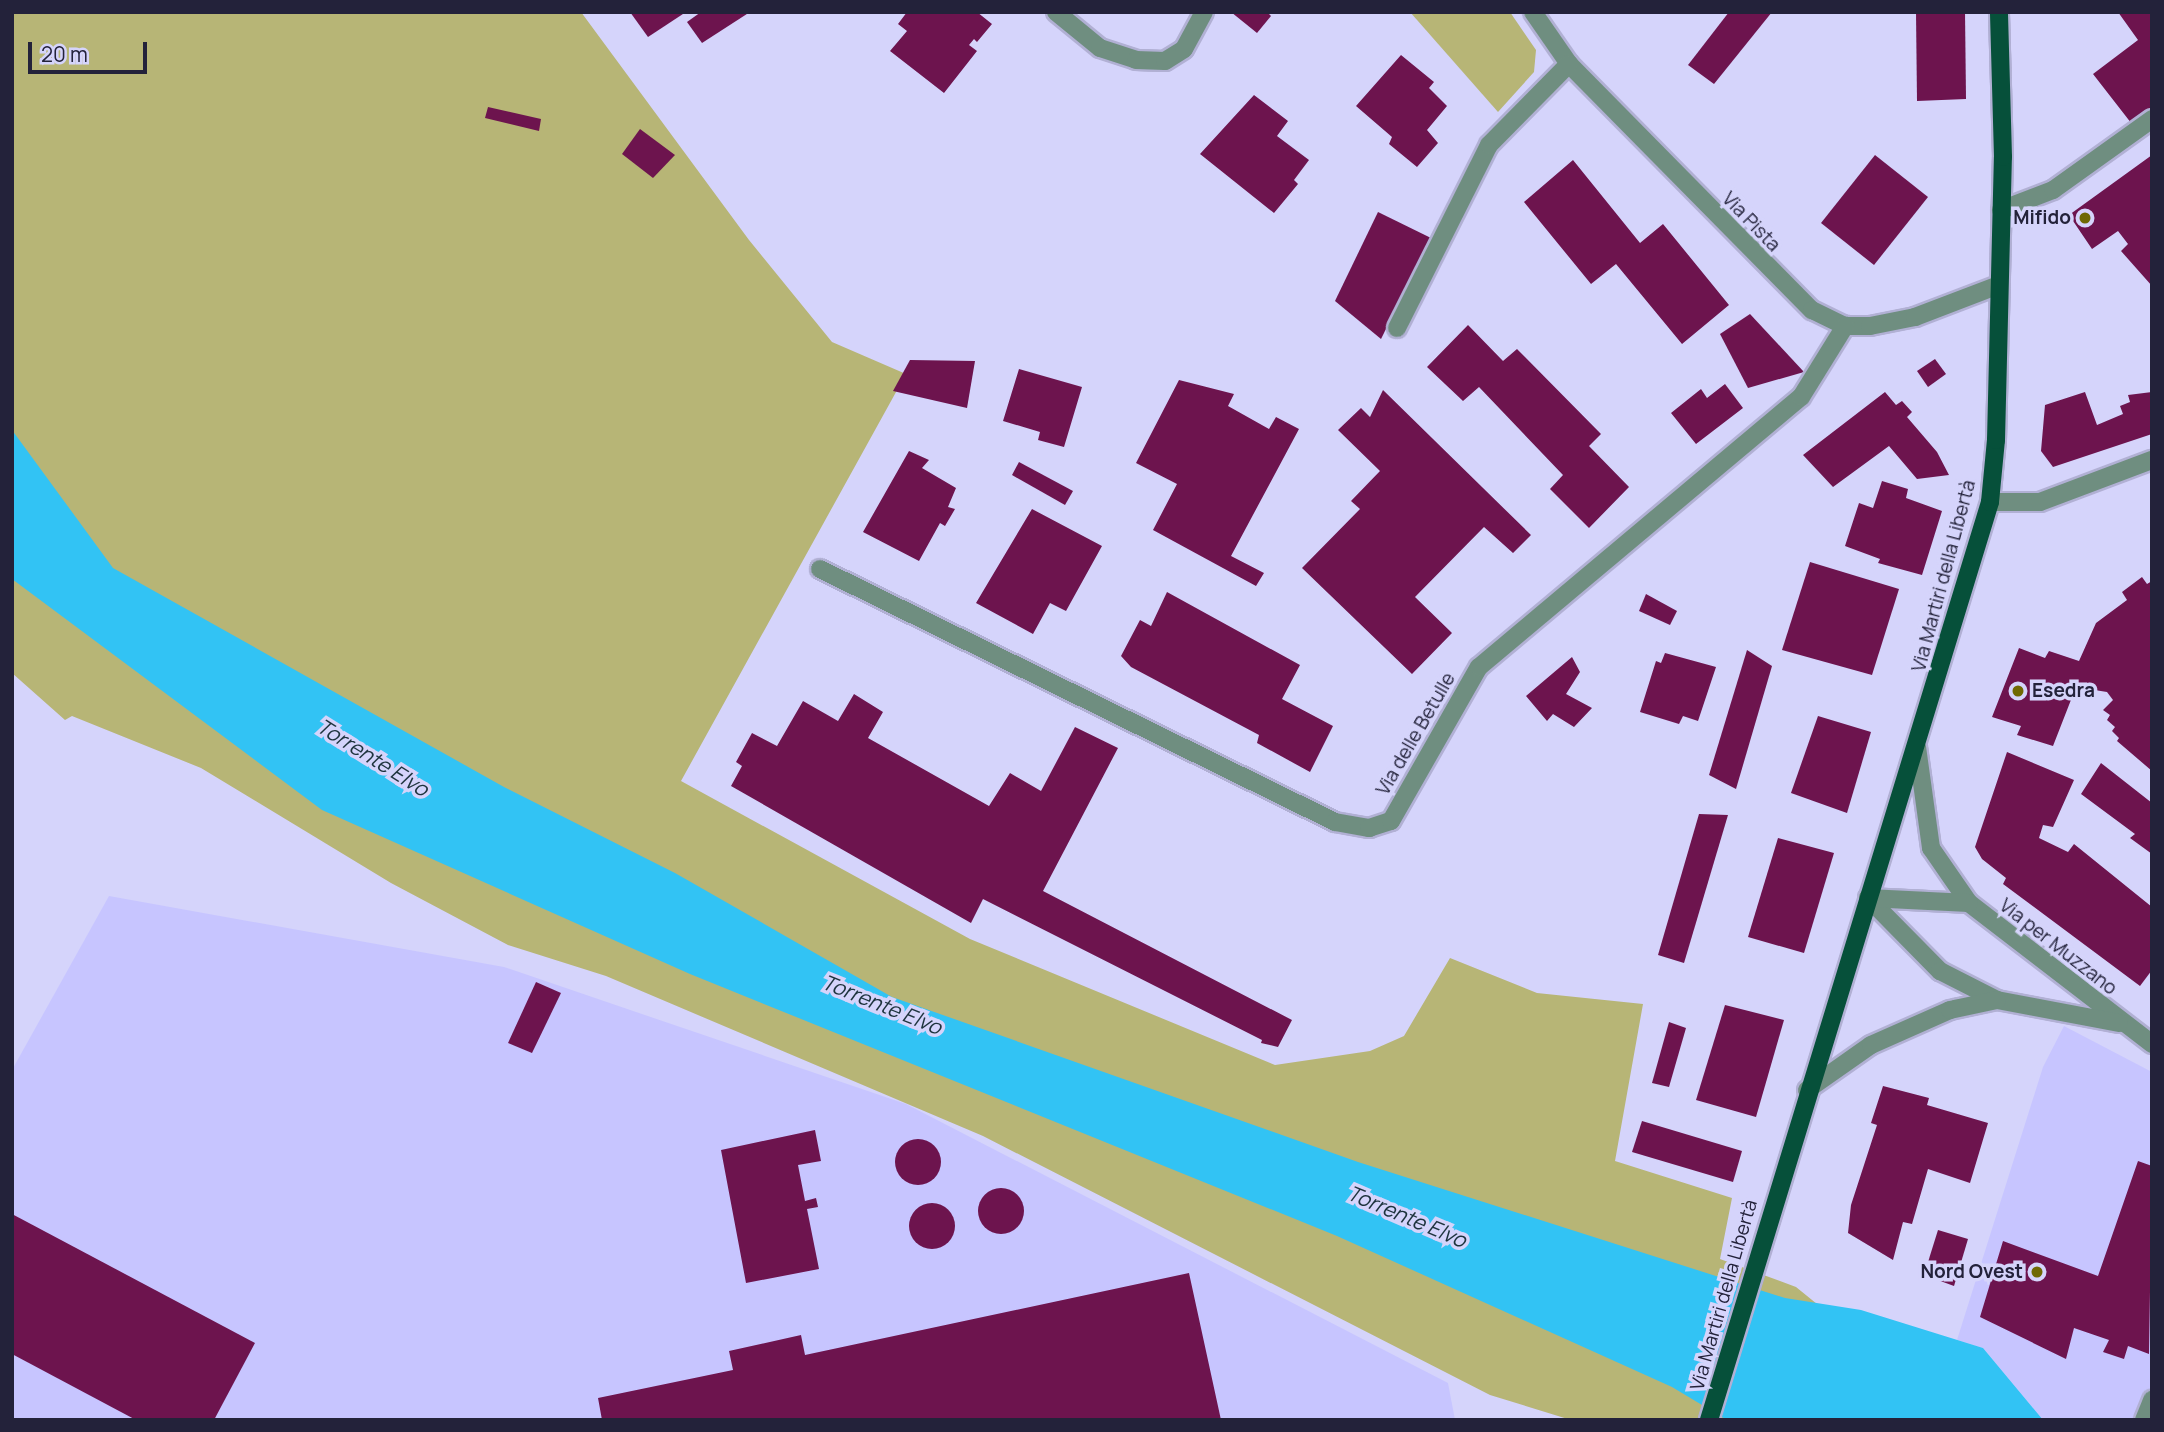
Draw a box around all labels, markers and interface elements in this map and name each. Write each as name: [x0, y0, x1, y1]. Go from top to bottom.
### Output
scale bar: [32, 28, 150, 72]
text: 20 m: [41, 40, 88, 68]
street label: Via Pista: [1717, 187, 1785, 257]
place label: Mifido: [2013, 207, 2071, 229]
marker: Mifido: [2077, 210, 2093, 226]
street label: Via Martiri della Libertà: [1907, 478, 1981, 674]
street label: Via delle Betulle: [1372, 669, 1460, 799]
place label: Esedra: [2032, 680, 2095, 702]
marker: Esedra: [2010, 683, 2026, 699]
water label: Torrente Elvo: [313, 713, 433, 801]
street label: Via per Muzzano: [1995, 894, 2121, 1000]
water label: Torrente Elvo: [819, 969, 945, 1039]
water label: Torrente Elvo: [1344, 1180, 1470, 1252]
street label: Via Martiri della Libertà: [1686, 1197, 1762, 1393]
place label: Nord Ovest: [1920, 1261, 2023, 1283]
marker: Nord Ovest: [2029, 1264, 2045, 1280]

